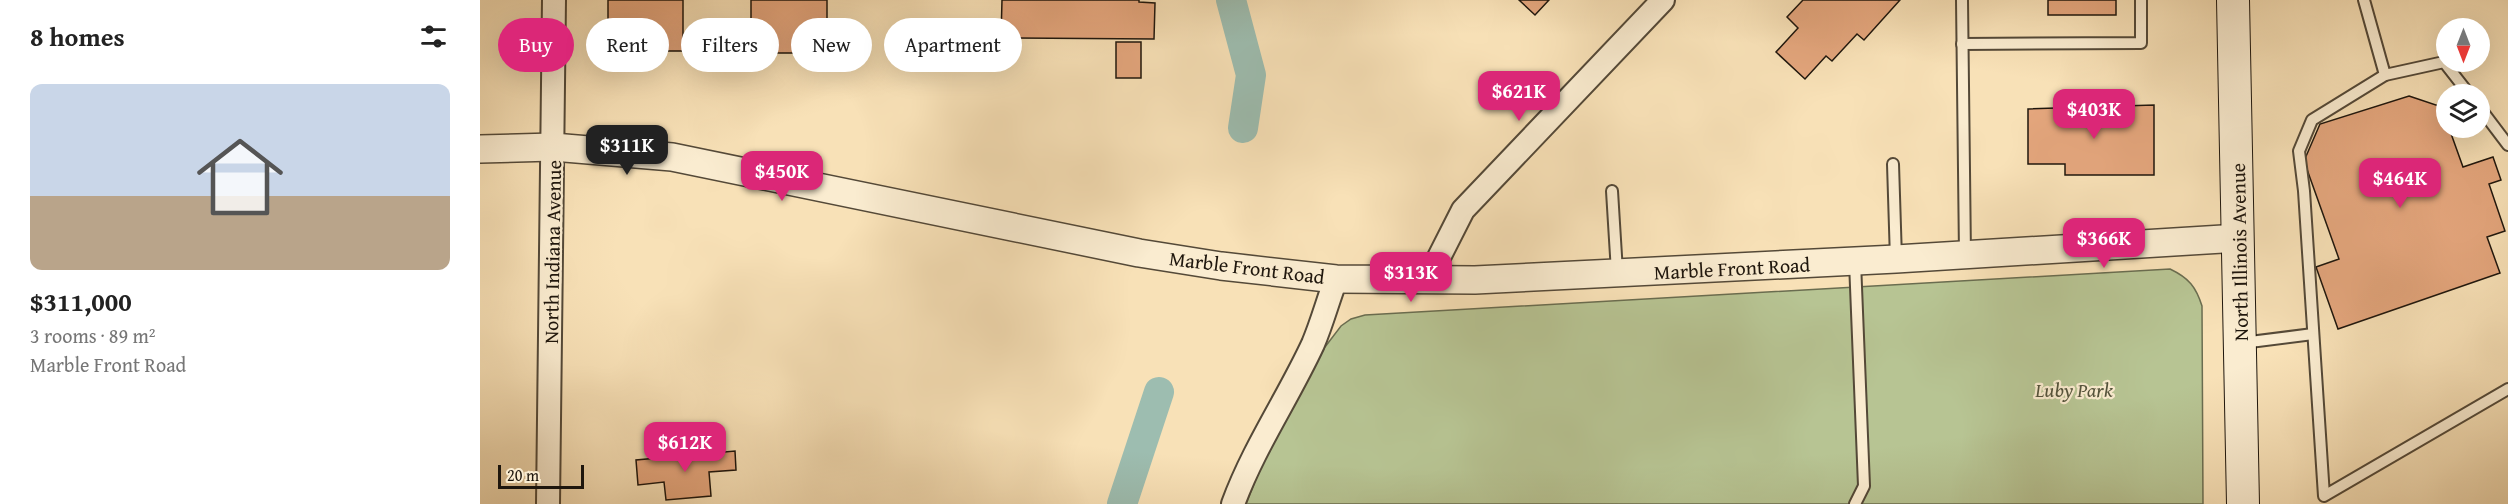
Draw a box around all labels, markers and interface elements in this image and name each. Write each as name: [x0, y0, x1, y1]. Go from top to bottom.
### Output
text: 8 homes: [30, 17, 125, 56]
chip: Buy: [498, 18, 574, 72]
chip: Rent: [586, 18, 669, 72]
chip: Filters: [681, 18, 779, 72]
chip: New: [791, 18, 872, 72]
chip: Apartment: [884, 18, 1022, 72]
north arrow: [2436, 18, 2490, 72]
map controls: [2436, 18, 2490, 138]
icon: filters: [417, 20, 450, 53]
pin: $621K: [1477, 71, 1561, 122]
text: $621K: [1492, 76, 1546, 105]
button: layers: [2436, 84, 2490, 138]
pin: $403K: [2052, 89, 2136, 140]
text: $403K: [2067, 94, 2121, 123]
icon: home: [186, 123, 294, 231]
pin: $311K: [585, 125, 669, 176]
text: $311K: [600, 130, 654, 159]
pin: $450K: [740, 151, 824, 202]
text: $450K: [755, 156, 809, 185]
pin: $464K: [2358, 158, 2442, 209]
street label: North Indiana Avenue: [536, 160, 568, 344]
street label: North Illinois Avenue: [2223, 163, 2255, 341]
text: $464K: [2373, 163, 2427, 192]
pin: $366K: [2062, 218, 2146, 269]
text: $366K: [2077, 223, 2131, 252]
street label: Marble Front Road: [1168, 243, 1327, 291]
street label: Marble Front Road: [1653, 249, 1811, 287]
pin: $313K: [1369, 252, 1453, 303]
text: $313K: [1384, 257, 1438, 286]
text: $311,000: [30, 282, 132, 321]
text: 3 rooms · 89 m²: [30, 321, 156, 350]
text: Marble Front Road: [30, 350, 186, 379]
park label: Luby Park: [2034, 375, 2114, 404]
pin: $612K: [643, 422, 727, 473]
text: $612K: [658, 427, 712, 456]
scale bar: [498, 462, 584, 490]
text: 20 m: [507, 463, 539, 487]

